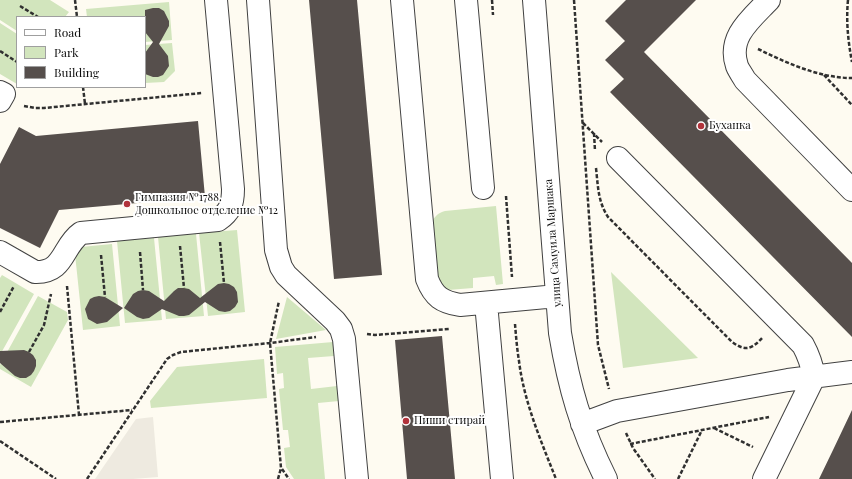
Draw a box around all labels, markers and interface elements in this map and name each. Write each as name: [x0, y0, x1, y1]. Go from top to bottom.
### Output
legend: [16, 16, 146, 88]
text: Road: [54, 24, 81, 40]
text: Park: [54, 44, 79, 60]
text: Building: [54, 64, 99, 80]
place label: Буханка: [709, 119, 751, 133]
marker: Буханка: [696, 121, 706, 131]
street label: улица Самуила Маршака: [542, 179, 564, 307]
place label: Гимназия №1788. Дошкольное отделение №12: [135, 191, 278, 217]
marker: Гимназия №1788. Дошкольное отделение №12: [122, 199, 132, 209]
place label: Пиши стирай: [414, 414, 485, 428]
marker: Пиши стирай: [401, 416, 411, 426]

